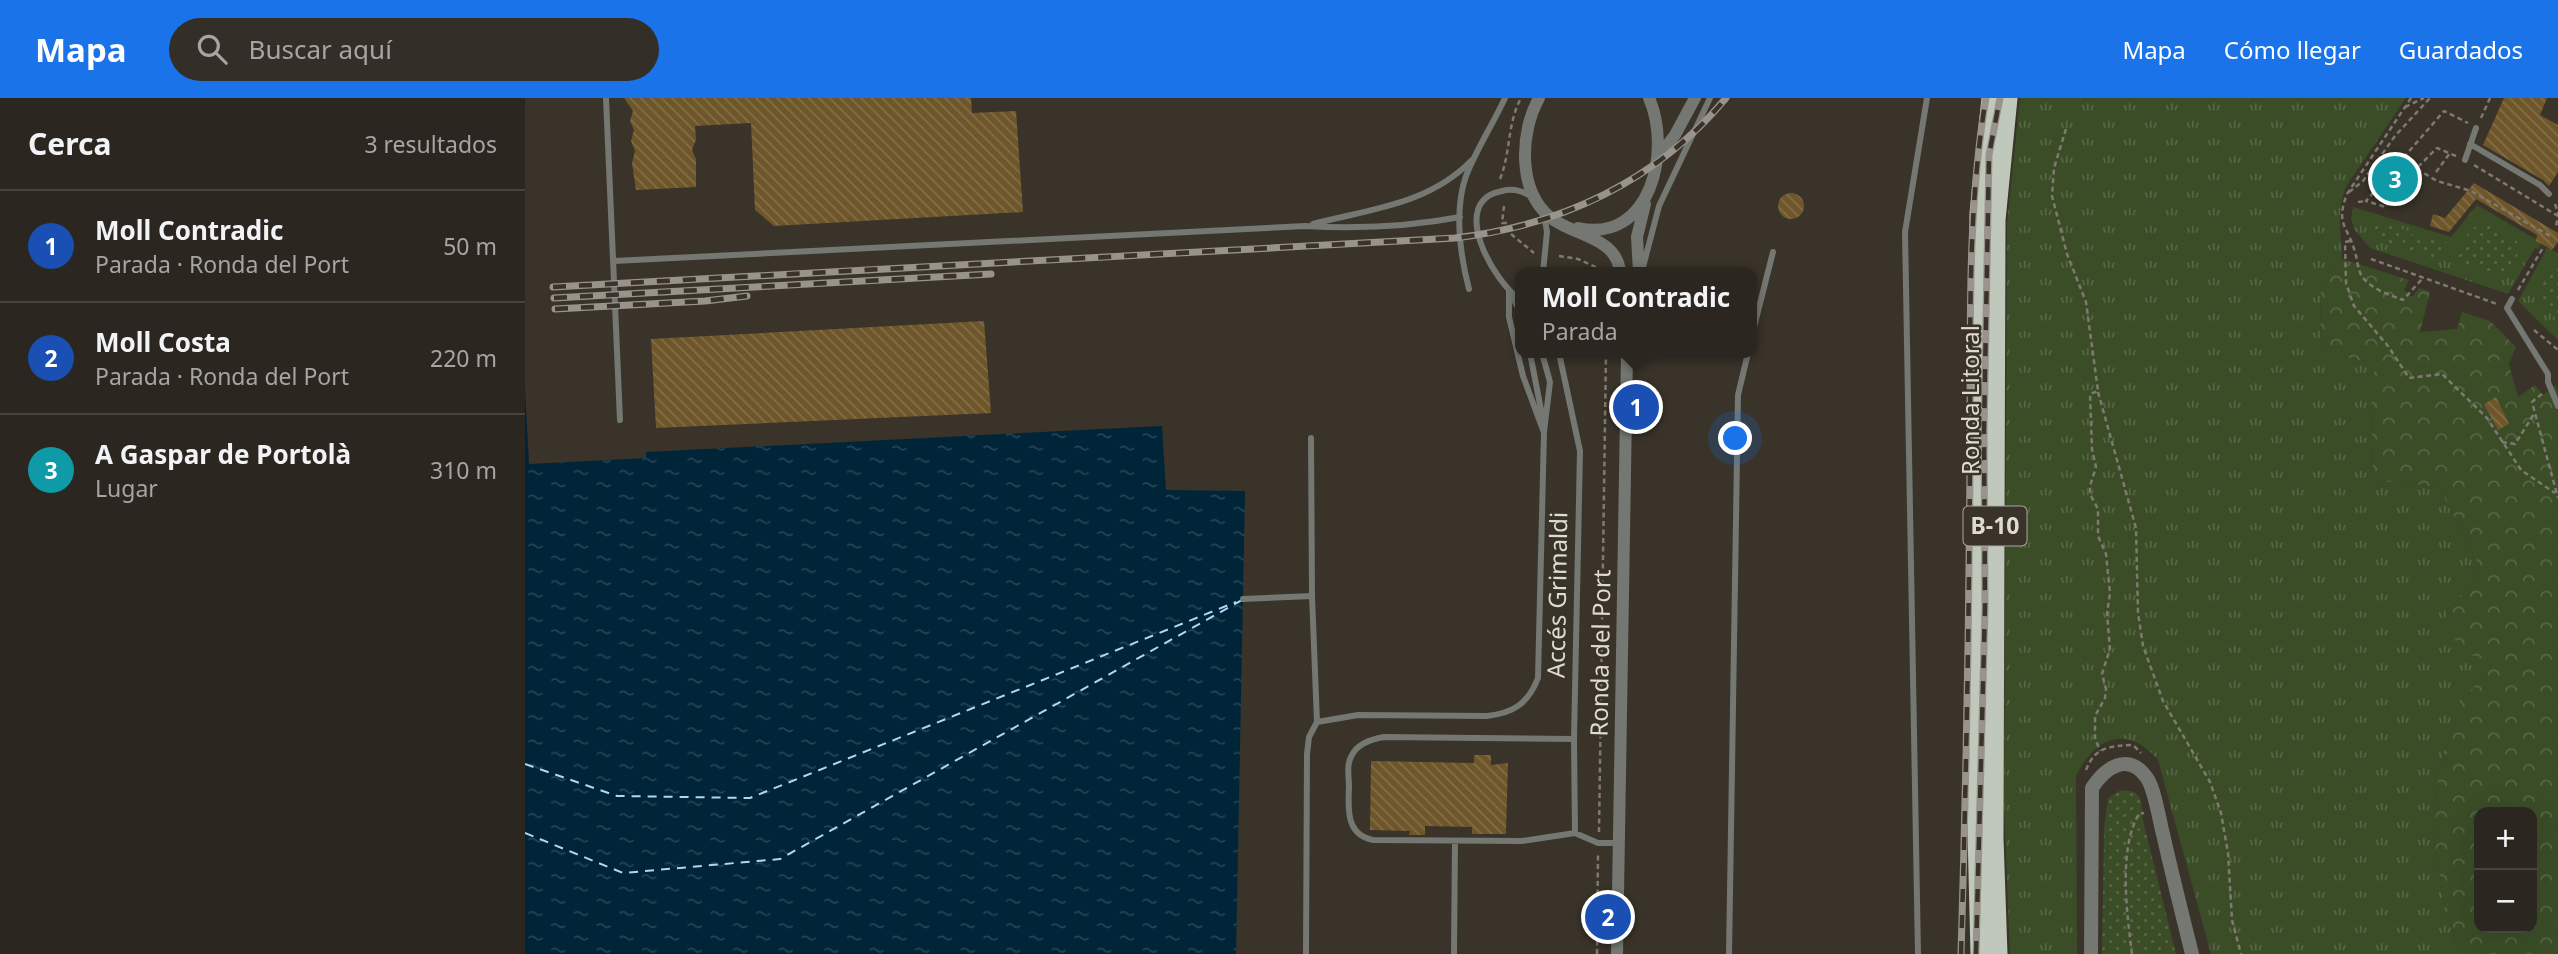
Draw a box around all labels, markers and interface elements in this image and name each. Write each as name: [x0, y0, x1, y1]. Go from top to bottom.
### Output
search box: [169, 18, 659, 81]
text: Mapa: [35, 27, 127, 72]
icon: search: [193, 30, 231, 68]
text: Buscar aquí: [249, 31, 392, 67]
text: Mapa: [2122, 33, 2186, 66]
text: Cómo llegar: [2224, 33, 2361, 66]
text: Guardados: [2399, 33, 2523, 66]
text: Cerca: [28, 123, 111, 164]
text: 3 resultados: [364, 128, 497, 160]
pin: 3: [2372, 153, 2418, 205]
text: Moll Contradic: [95, 212, 283, 248]
text: 1: [44, 230, 58, 262]
text: 50 m: [443, 230, 497, 262]
text: Parada · Ronda del Port: [95, 248, 349, 280]
popup: [1515, 267, 1757, 358]
text: Moll Contradic: [1542, 279, 1730, 315]
text: Parada: [1542, 315, 1618, 347]
text: Moll Costa: [95, 324, 231, 360]
street label: Ronda Litoral: [1953, 325, 1986, 475]
text: 2: [44, 342, 58, 374]
text: 220 m: [430, 342, 497, 374]
text: Parada · Ronda del Port: [95, 360, 349, 392]
pin: 1: [1613, 381, 1659, 433]
your location: [1718, 421, 1752, 455]
text: A Gaspar de Portolà: [95, 436, 351, 472]
text: 3: [44, 454, 58, 486]
text: 310 m: [430, 454, 497, 486]
text: Lugar: [95, 472, 158, 504]
road number: B-10: [1963, 506, 2027, 546]
street label: Accés Grimaldi: [1539, 512, 1574, 678]
street label: Ronda del Port: [1582, 569, 1617, 737]
map controls: [2474, 807, 2537, 933]
button: +: [2474, 807, 2537, 870]
button: −: [2474, 870, 2537, 933]
pin: 2: [1585, 891, 1631, 943]

